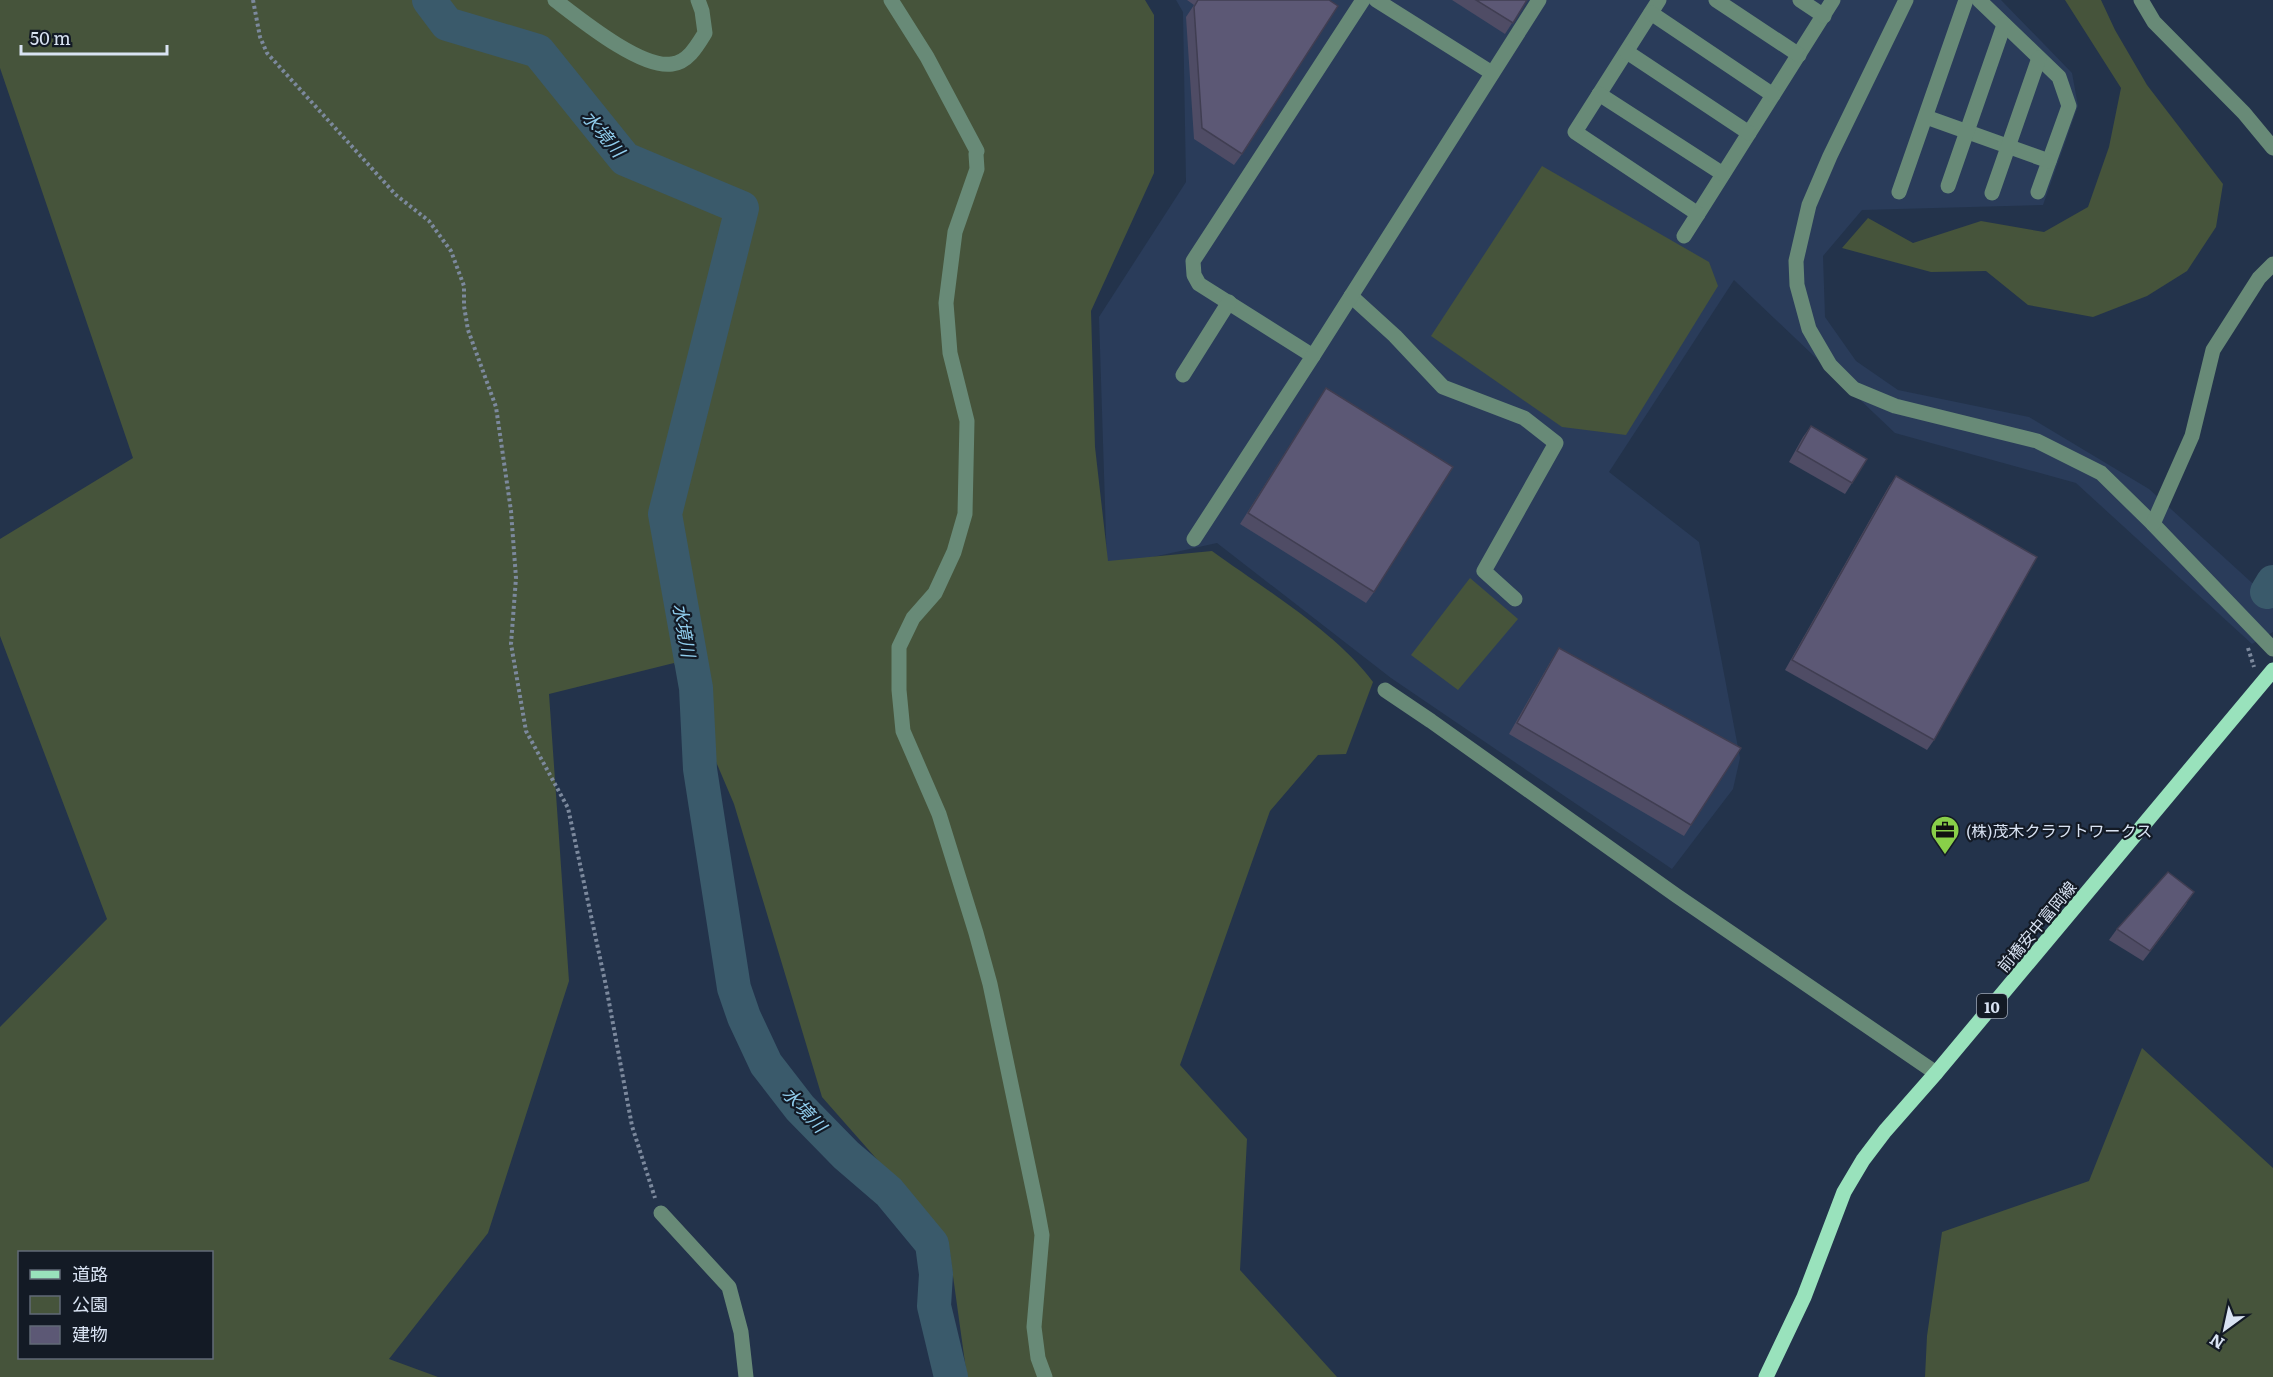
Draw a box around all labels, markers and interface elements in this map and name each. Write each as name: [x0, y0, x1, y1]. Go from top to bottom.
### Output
scale bar: [21, 18, 166, 56]
text: 50 m: [30, 24, 71, 51]
water label: 水境川: [576, 104, 633, 164]
water label: 水境川: [667, 601, 703, 661]
office icon: (株)茂木クラフトワークス: [1929, 814, 1961, 856]
place label: (株)茂木クラフトワークス: [1966, 818, 2152, 842]
street label: 前橋安中富岡線: [1991, 875, 2081, 977]
road number: 10: [1977, 994, 2007, 1018]
water label: 水境川: [777, 1080, 835, 1139]
legend: [18, 1251, 213, 1359]
text: 道路: [72, 1260, 108, 1287]
text: 公園: [72, 1290, 108, 1317]
north arrow: [2195, 1299, 2255, 1359]
text: 建物: [72, 1320, 108, 1347]
text: N: [2204, 1329, 2228, 1356]

